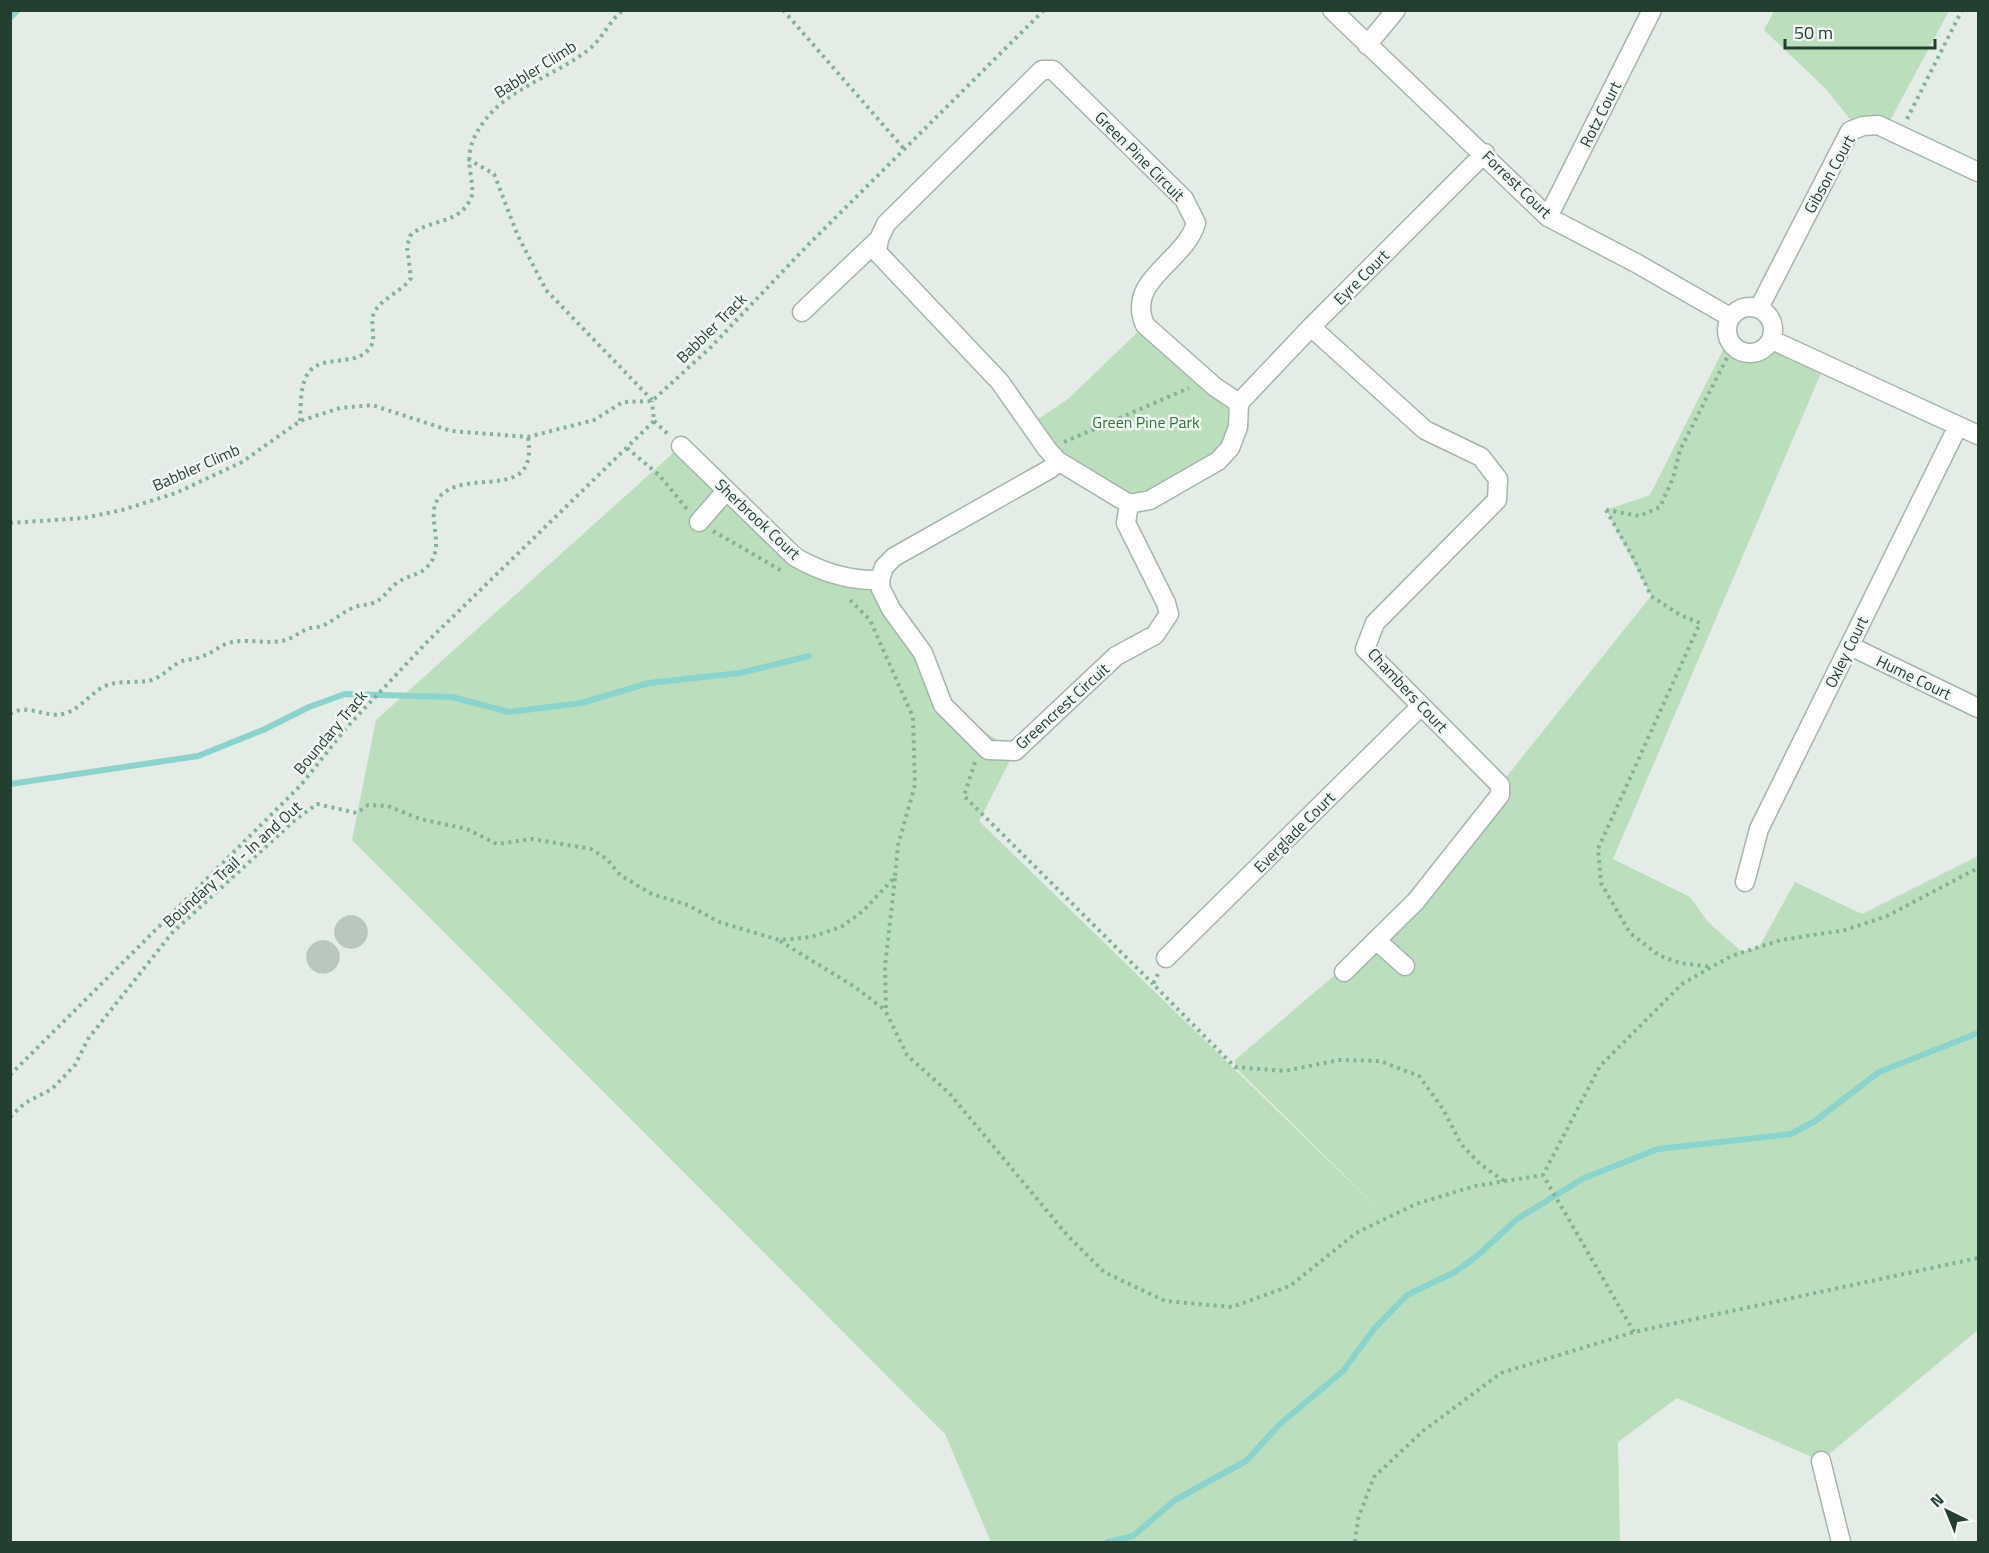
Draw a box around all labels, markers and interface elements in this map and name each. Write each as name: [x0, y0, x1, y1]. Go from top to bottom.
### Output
scale bar: [1785, 12, 1935, 50]
text: 50 m: [1794, 19, 1833, 46]
street label: Babbler Climb: [489, 34, 581, 104]
street label: Rotz Court: [1573, 77, 1627, 151]
street label: Green Pine Circuit: [1089, 105, 1191, 207]
street label: Gibson Court: [1798, 130, 1861, 218]
street label: Forrest Court: [1477, 145, 1558, 224]
street label: Eyre Court: [1328, 243, 1395, 310]
street label: Babbler Track: [670, 287, 752, 369]
park label: Green Pine Park: [1092, 410, 1200, 434]
street label: Babbler Climb: [149, 437, 243, 497]
street label: Sherbrook Court: [710, 473, 806, 565]
street label: Oxley Court: [1818, 612, 1874, 692]
street label: Chambers Court: [1362, 642, 1454, 738]
street label: Hume Court: [1872, 648, 1956, 706]
street label: Greencrest Circuit: [1010, 657, 1115, 755]
street label: Boundary Track: [287, 684, 373, 780]
street label: Everglade Court: [1248, 786, 1340, 878]
street label: Boundary Trail - In and Out: [157, 795, 307, 933]
north arrow: [1917, 1481, 1977, 1541]
text: N: [1925, 1487, 1949, 1513]

